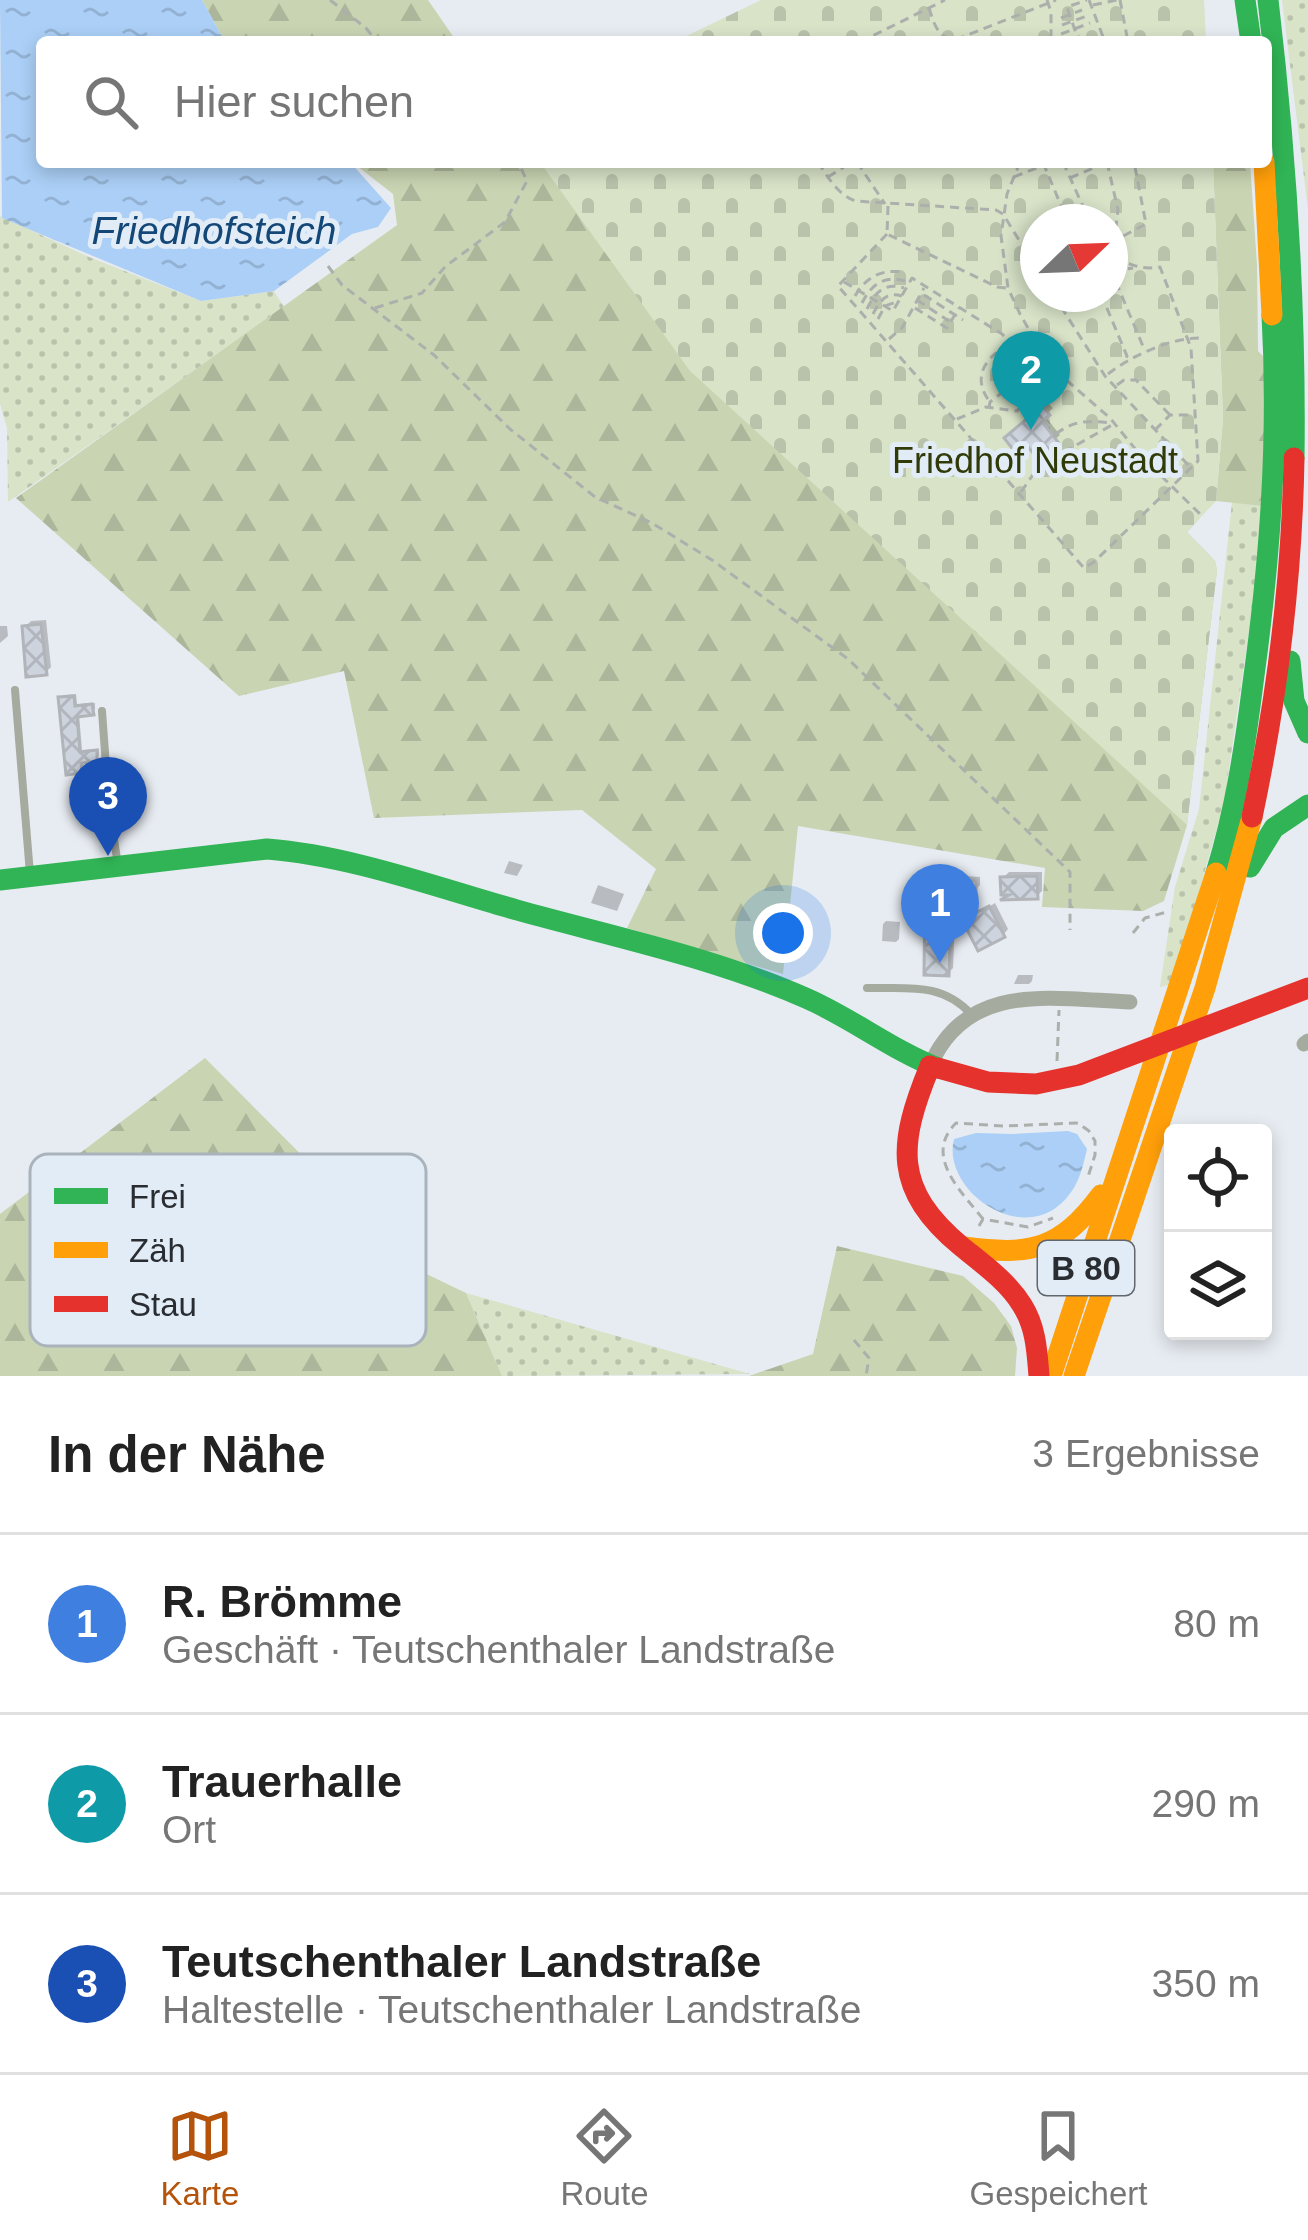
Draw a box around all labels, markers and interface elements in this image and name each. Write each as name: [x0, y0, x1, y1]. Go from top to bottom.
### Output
search box: [36, 36, 1272, 168]
icon: search: [78, 69, 144, 135]
text: Hier suchen: [174, 76, 414, 127]
north arrow: [1020, 204, 1128, 312]
water label: Friedhofsteich: [92, 209, 336, 252]
pin: 2: [992, 331, 1070, 430]
park label: Friedhof Neustadt: [892, 440, 1178, 481]
pin: 3: [69, 757, 147, 856]
pin: 1: [901, 864, 979, 963]
your location: [753, 903, 813, 963]
map controls: [1164, 1124, 1272, 1340]
button: locate: [1164, 1124, 1272, 1232]
legend: [30, 1154, 426, 1346]
text: Frei: [129, 1178, 186, 1215]
text: Zäh: [129, 1232, 186, 1269]
button: layers: [1164, 1232, 1272, 1340]
road number: B 80: [1038, 1241, 1134, 1295]
text: Stau: [129, 1286, 197, 1323]
text: In der Nähe: [48, 1426, 326, 1483]
text: 3 Ergebnisse: [1032, 1432, 1260, 1475]
text: R. Brömme: [162, 1576, 402, 1627]
text: 1: [76, 1602, 98, 1645]
text: 80 m: [1173, 1602, 1260, 1645]
text: Geschäft · Teutschenthaler Landstraße: [162, 1628, 836, 1671]
text: Trauerhalle: [162, 1756, 402, 1807]
text: 2: [76, 1782, 98, 1825]
text: 290 m: [1152, 1782, 1260, 1825]
text: Ort: [162, 1808, 216, 1851]
text: Teutschenthaler Landstraße: [162, 1936, 761, 1987]
text: 3: [76, 1962, 98, 2005]
text: 350 m: [1152, 1962, 1260, 2005]
text: Haltestelle · Teutschenthaler Landstraße: [162, 1988, 862, 2031]
tab: Karte: [161, 2103, 239, 2213]
tab: Route: [560, 2103, 648, 2213]
tab: Gespeichert: [970, 2103, 1147, 2213]

